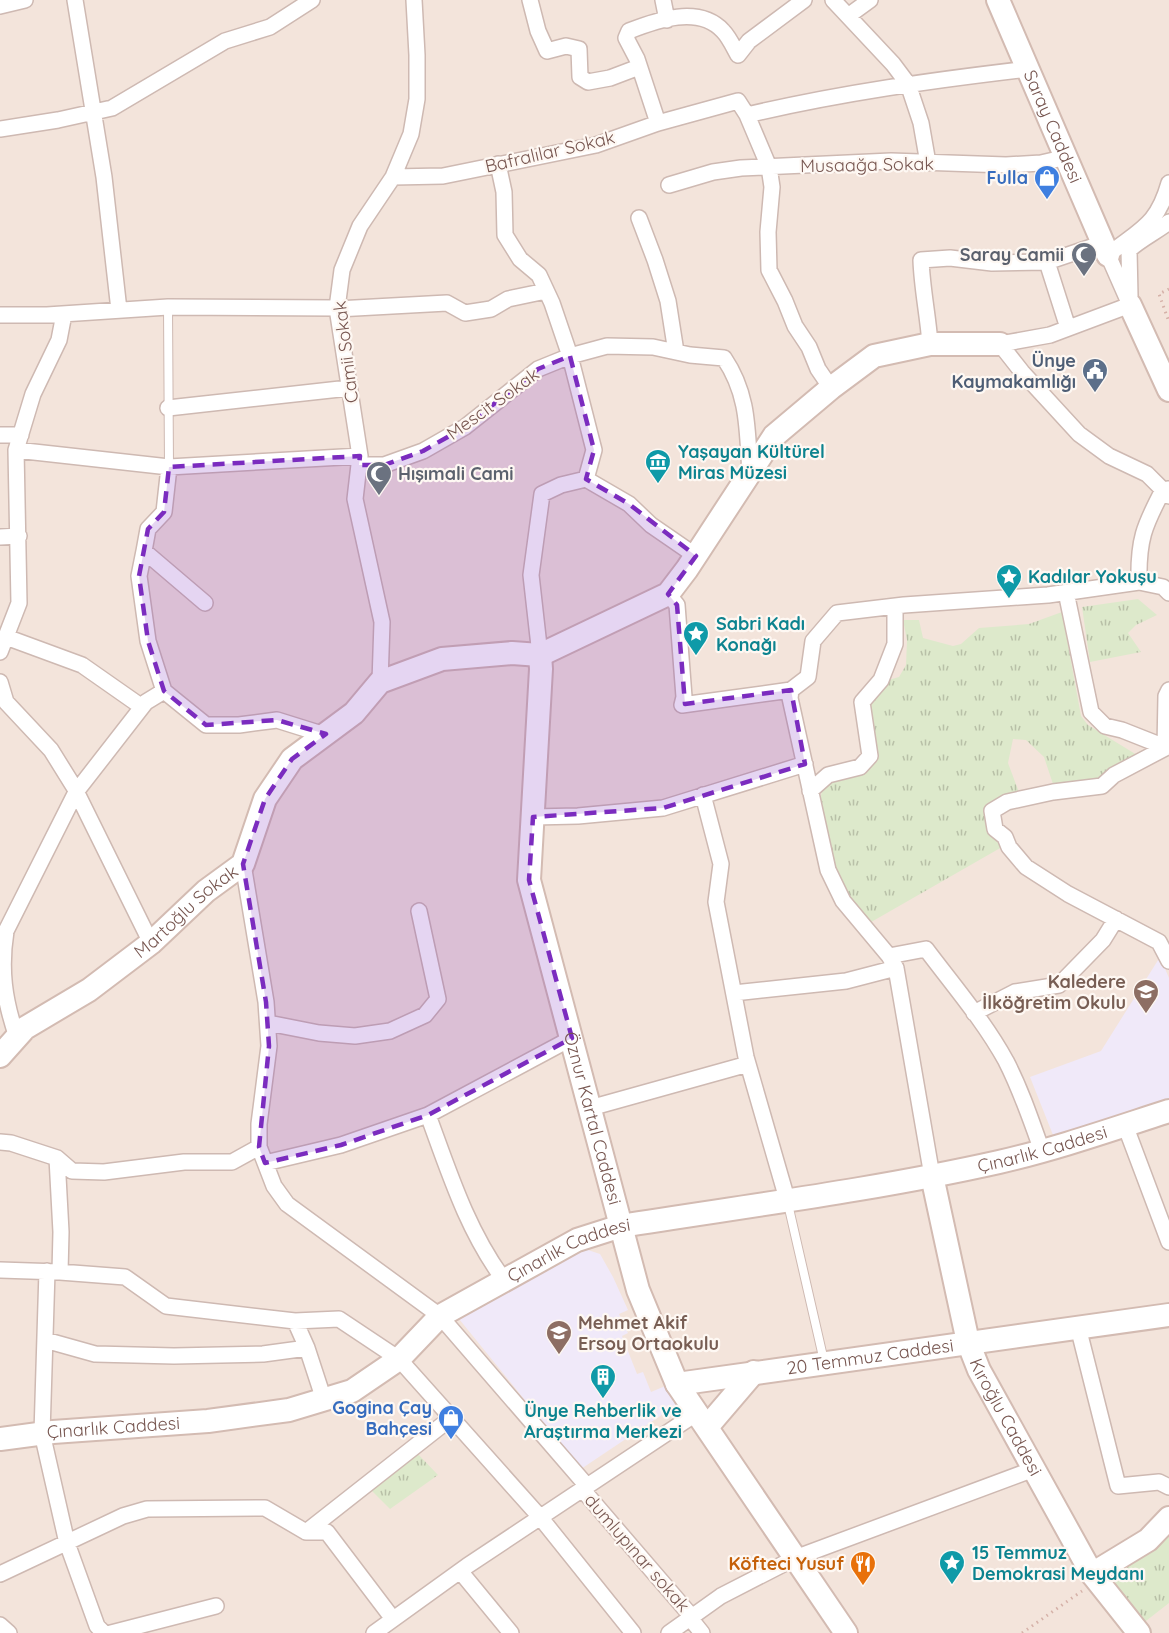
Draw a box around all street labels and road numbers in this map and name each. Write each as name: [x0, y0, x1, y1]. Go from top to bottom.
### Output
street label: Saray Caddesi: [1019, 66, 1088, 187]
street label: Bafralılar Sokak: [483, 125, 617, 178]
street label: Musaağa Sokak: [800, 152, 934, 177]
street label: Camii Sokak: [328, 300, 363, 404]
street label: Mescit Sokak: [442, 362, 543, 445]
street label: Martoğlu Sokak: [129, 859, 243, 963]
street label: Öznur Kartal Caddesi: [559, 1029, 627, 1207]
street label: Çınarlık Caddesi: [975, 1120, 1110, 1177]
street label: Çınarlık Caddesi: [503, 1213, 632, 1287]
street label: 20 Temmuz Caddesi: [785, 1333, 955, 1379]
street label: Kıroğlu Caddesi: [965, 1355, 1047, 1480]
street label: Çınarlık Caddesi: [45, 1411, 181, 1444]
street label: dumlupınar sokak: [580, 1489, 695, 1617]

